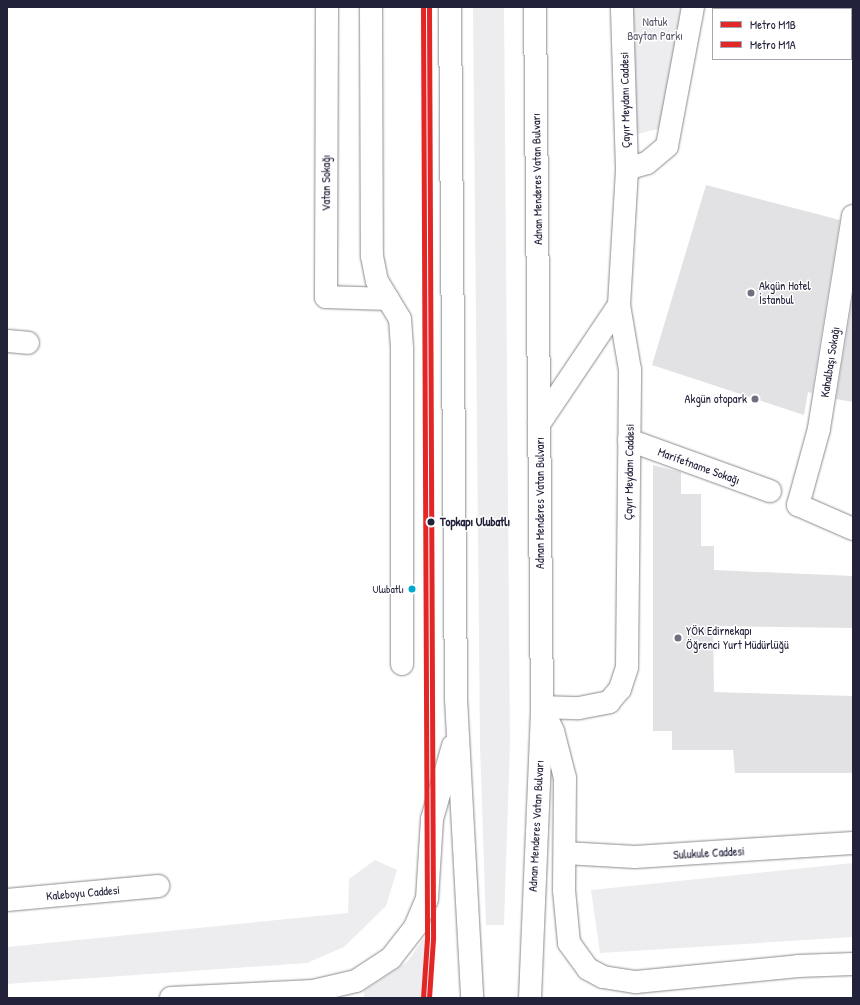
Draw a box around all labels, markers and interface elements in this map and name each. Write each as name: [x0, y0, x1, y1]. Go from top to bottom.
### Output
legend: [712, 8, 852, 60]
park label: Natuk Baytan Parkı: [627, 15, 683, 43]
text: Metro M1B: [750, 16, 796, 33]
text: Metro M1A: [750, 36, 796, 53]
street label: Çayır Meydanı Caddesi: [617, 52, 633, 148]
street label: Adnan Menderes Vatan Bulvarı: [529, 113, 545, 245]
street label: Vatan Sokağı: [319, 155, 333, 211]
place label: Akgün Hotel İstanbul: [759, 279, 811, 307]
marker: Akgün Hotel İstanbul: [746, 288, 756, 298]
street label: Kahalbaşı Sokağı: [817, 325, 843, 399]
place label: Akgün otopark: [685, 392, 747, 406]
marker: Akgün otopark: [750, 394, 760, 404]
street label: Çayır Meydanı Caddesi: [621, 424, 637, 520]
street label: Adnan Menderes Vatan Bulvarı: [533, 437, 547, 569]
street label: Marifetname Sokağı: [656, 444, 742, 488]
marker: Topkapı Ulubatlı: [424, 515, 438, 529]
place label: Topkapı Ulubatlı: [440, 515, 510, 529]
place label: Ulubatlı: [373, 582, 404, 596]
marker: Ulubatlı: [407, 584, 417, 594]
place label: YÖK Edirnekapı Öğrenci Yurt Müdürlüğü: [686, 624, 789, 652]
marker: YÖK Edirnekapı Öğrenci Yurt Müdürlüğü: [673, 633, 683, 643]
street label: Adnan Menderes Vatan Bulvarı: [525, 760, 547, 892]
street label: Sulukule Caddesi: [673, 844, 745, 862]
street label: Kaleboyu Caddesi: [45, 883, 121, 903]

